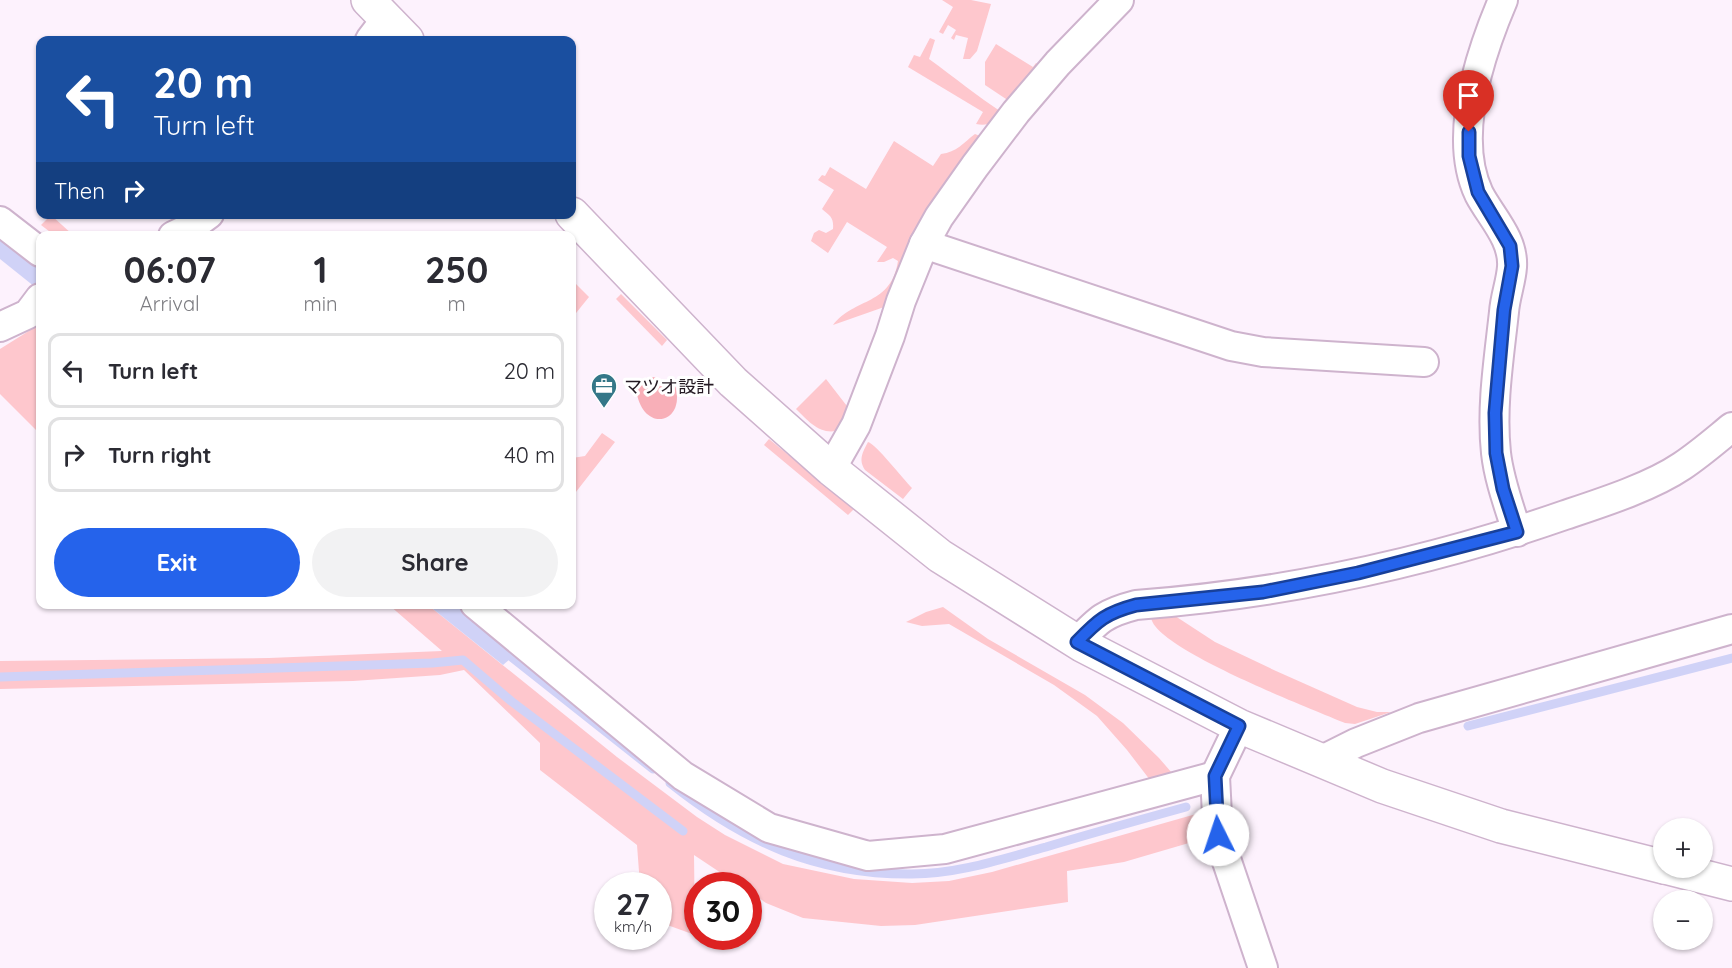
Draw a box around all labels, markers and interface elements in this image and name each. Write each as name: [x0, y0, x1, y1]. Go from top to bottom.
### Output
text: 20 m: [153, 56, 253, 109]
icon: left: [54, 60, 132, 138]
pin: [1443, 70, 1494, 132]
icon: arrive: [1452, 79, 1485, 112]
text: Turn left: [153, 108, 255, 142]
icon: right: [117, 174, 150, 207]
text: Then: [54, 177, 105, 205]
text: 06:07: [124, 247, 216, 292]
text: 1: [313, 247, 327, 292]
text: 250: [425, 247, 488, 292]
text: Arrival: [140, 291, 200, 316]
text: min: [303, 291, 338, 316]
text: m: [448, 291, 466, 316]
icon: left: [57, 354, 90, 387]
text: Turn left: [108, 357, 198, 385]
text: 20 m: [504, 357, 555, 385]
office icon: マツオ設計: [589, 371, 619, 409]
place label: マツオ設計: [624, 375, 714, 398]
icon: right: [57, 438, 90, 471]
text: Turn right: [108, 441, 212, 469]
text: 40 m: [504, 441, 555, 469]
button: Exit: [54, 528, 300, 597]
button: Share: [312, 528, 558, 597]
position arrow: [1186, 803, 1250, 867]
map controls: [1653, 818, 1713, 950]
button: +: [1653, 818, 1713, 878]
speed limit sign: 30: [684, 872, 762, 950]
text: 27: [616, 885, 650, 923]
button: −: [1653, 890, 1713, 950]
text: km/h: [614, 917, 652, 936]

